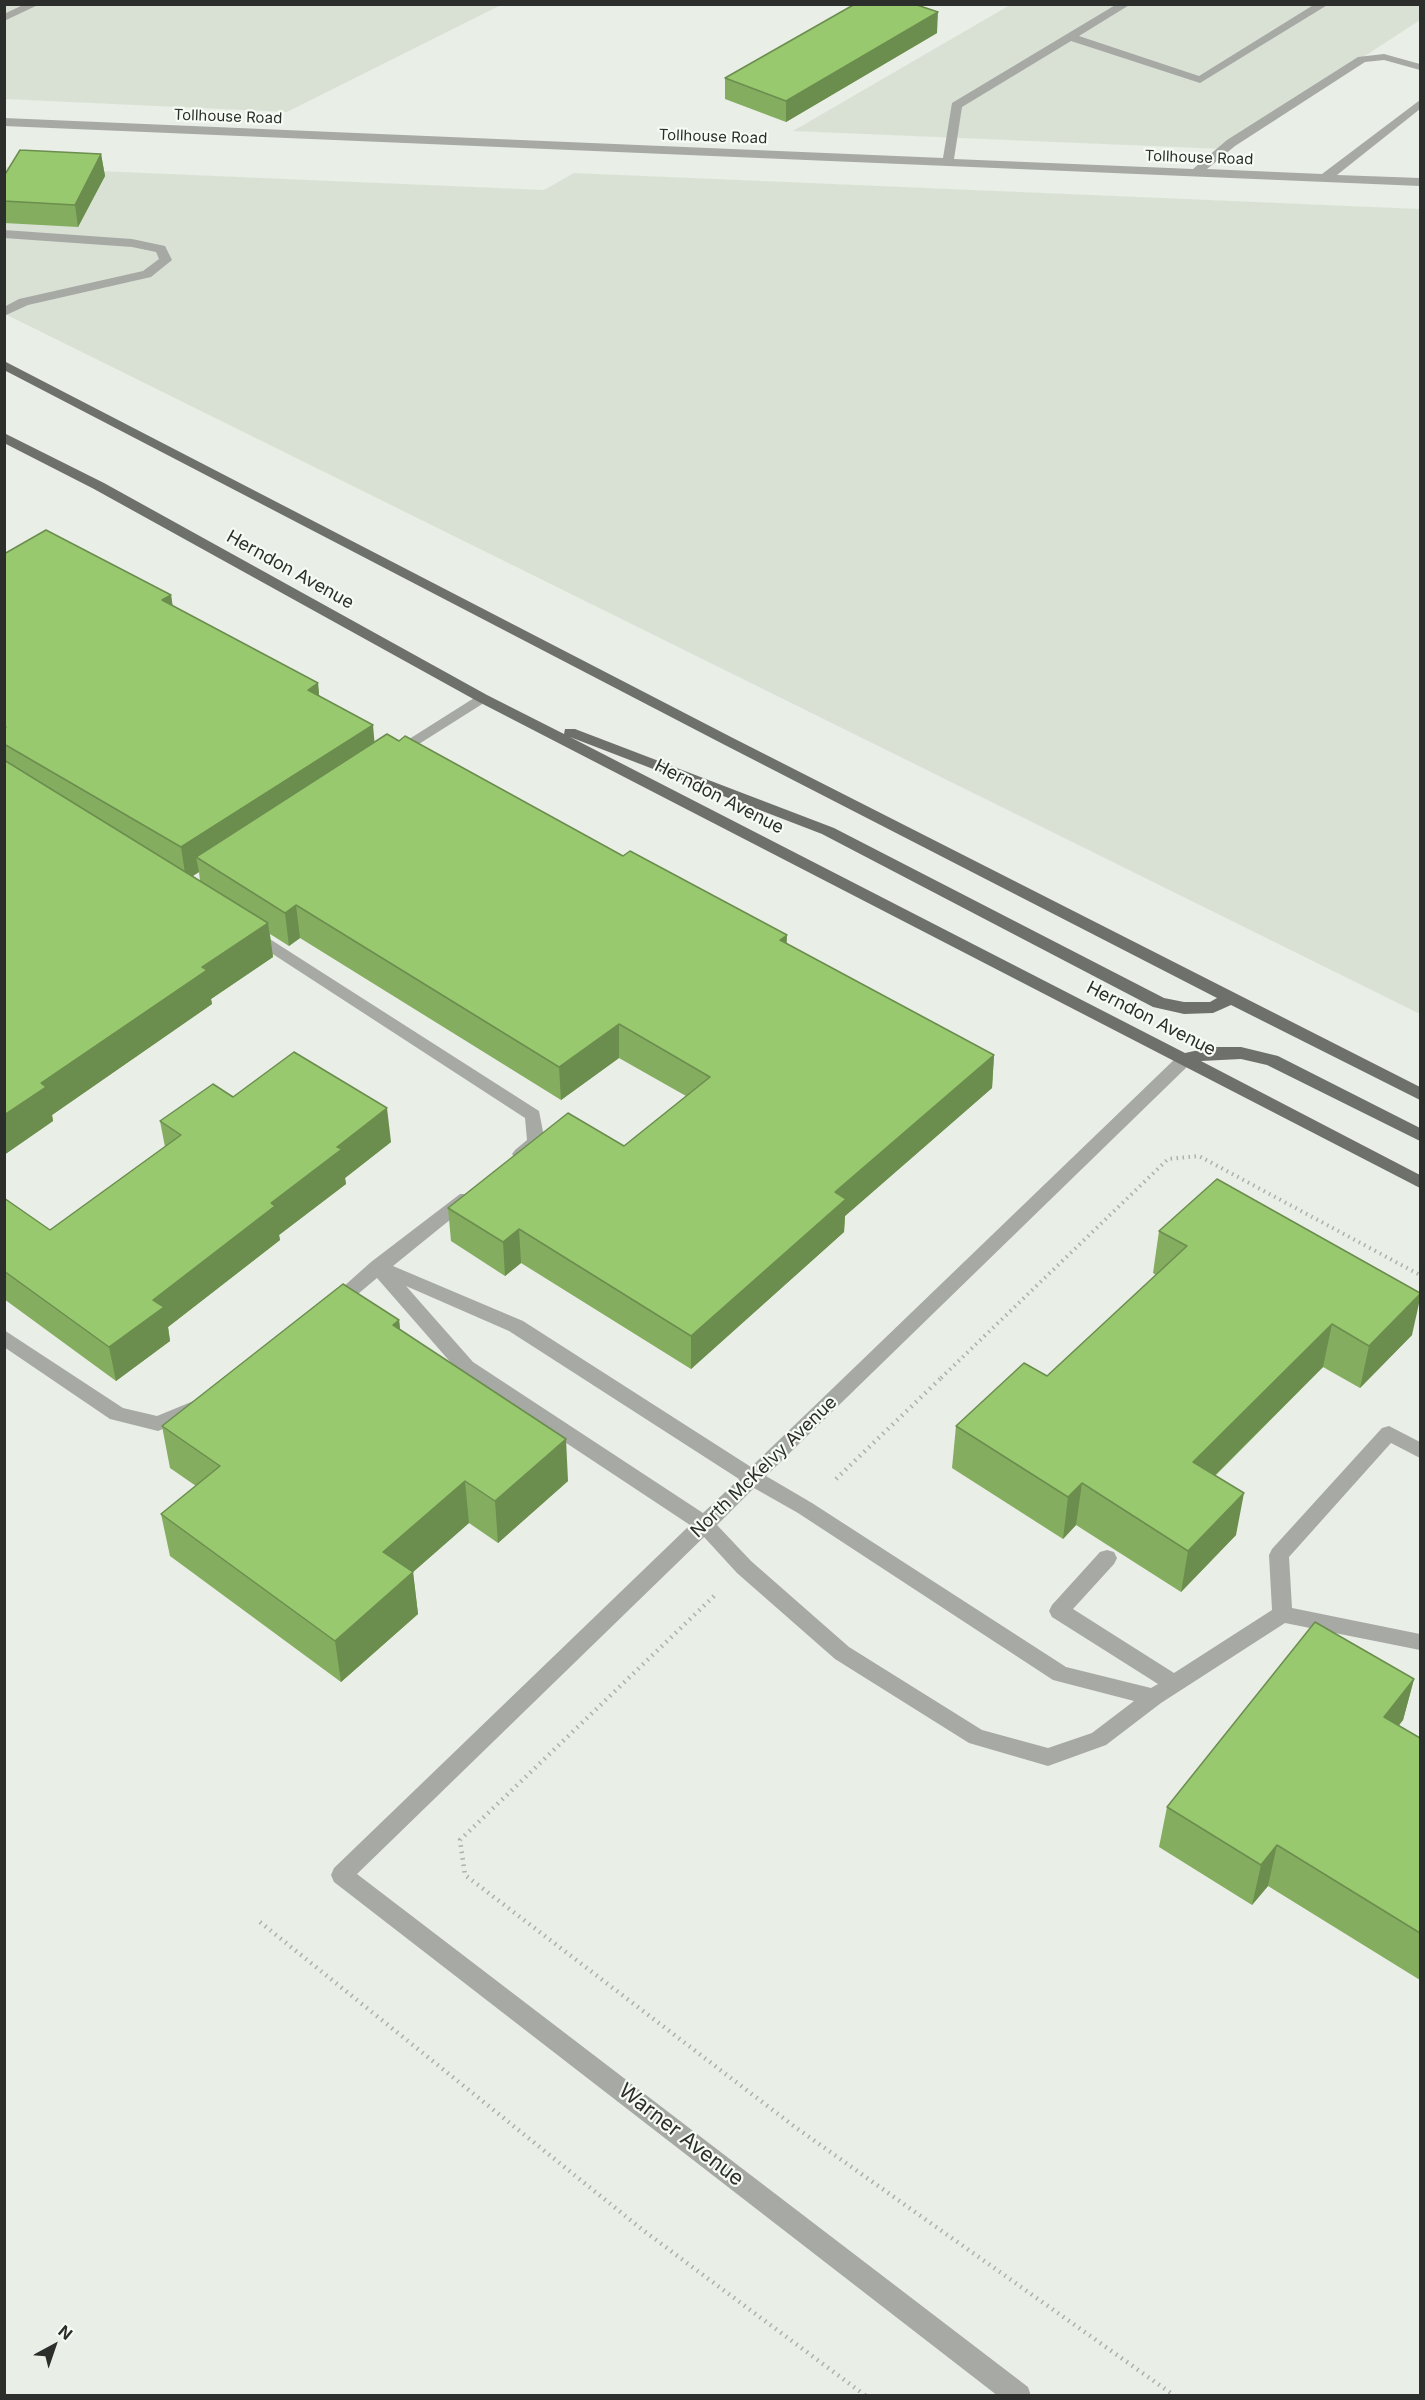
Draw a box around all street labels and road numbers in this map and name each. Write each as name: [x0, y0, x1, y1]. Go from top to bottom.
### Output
street label: Tollhouse Road: [173, 106, 283, 128]
street label: Tollhouse Road: [658, 126, 768, 148]
street label: Tollhouse Road: [1144, 147, 1254, 169]
street label: Herndon Avenue: [223, 526, 357, 614]
street label: Herndon Avenue: [651, 755, 787, 839]
street label: Herndon Avenue: [1083, 977, 1219, 1061]
street label: North McKelvy Avenue: [687, 1392, 841, 1542]
street label: Warner Avenue: [613, 2078, 749, 2192]

